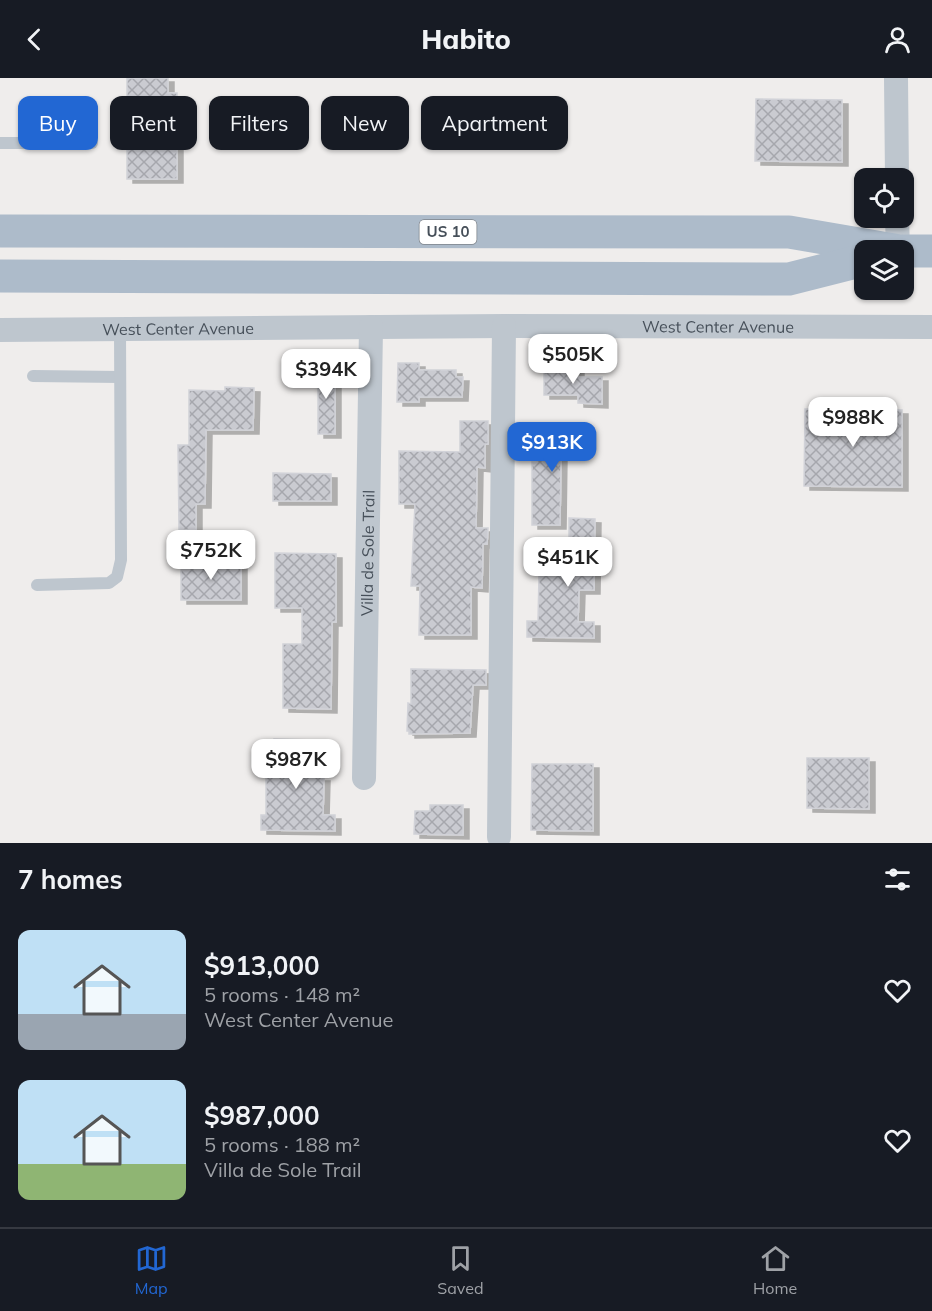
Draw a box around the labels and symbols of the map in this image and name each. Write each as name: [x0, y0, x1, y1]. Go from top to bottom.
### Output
road number: US 10: [420, 220, 476, 244]
street label: West Center Avenue: [642, 316, 794, 337]
street label: West Center Avenue: [102, 318, 254, 339]
pin: $505K: [531, 334, 615, 385]
pin: $394K: [284, 349, 368, 400]
pin: $988K: [811, 397, 895, 448]
pin: $913K: [510, 422, 594, 473]
street label: Villa de Sole Trail: [357, 490, 378, 616]
pin: $752K: [169, 530, 253, 581]
pin: $451K: [526, 537, 610, 588]
pin: $987K: [254, 739, 338, 790]

